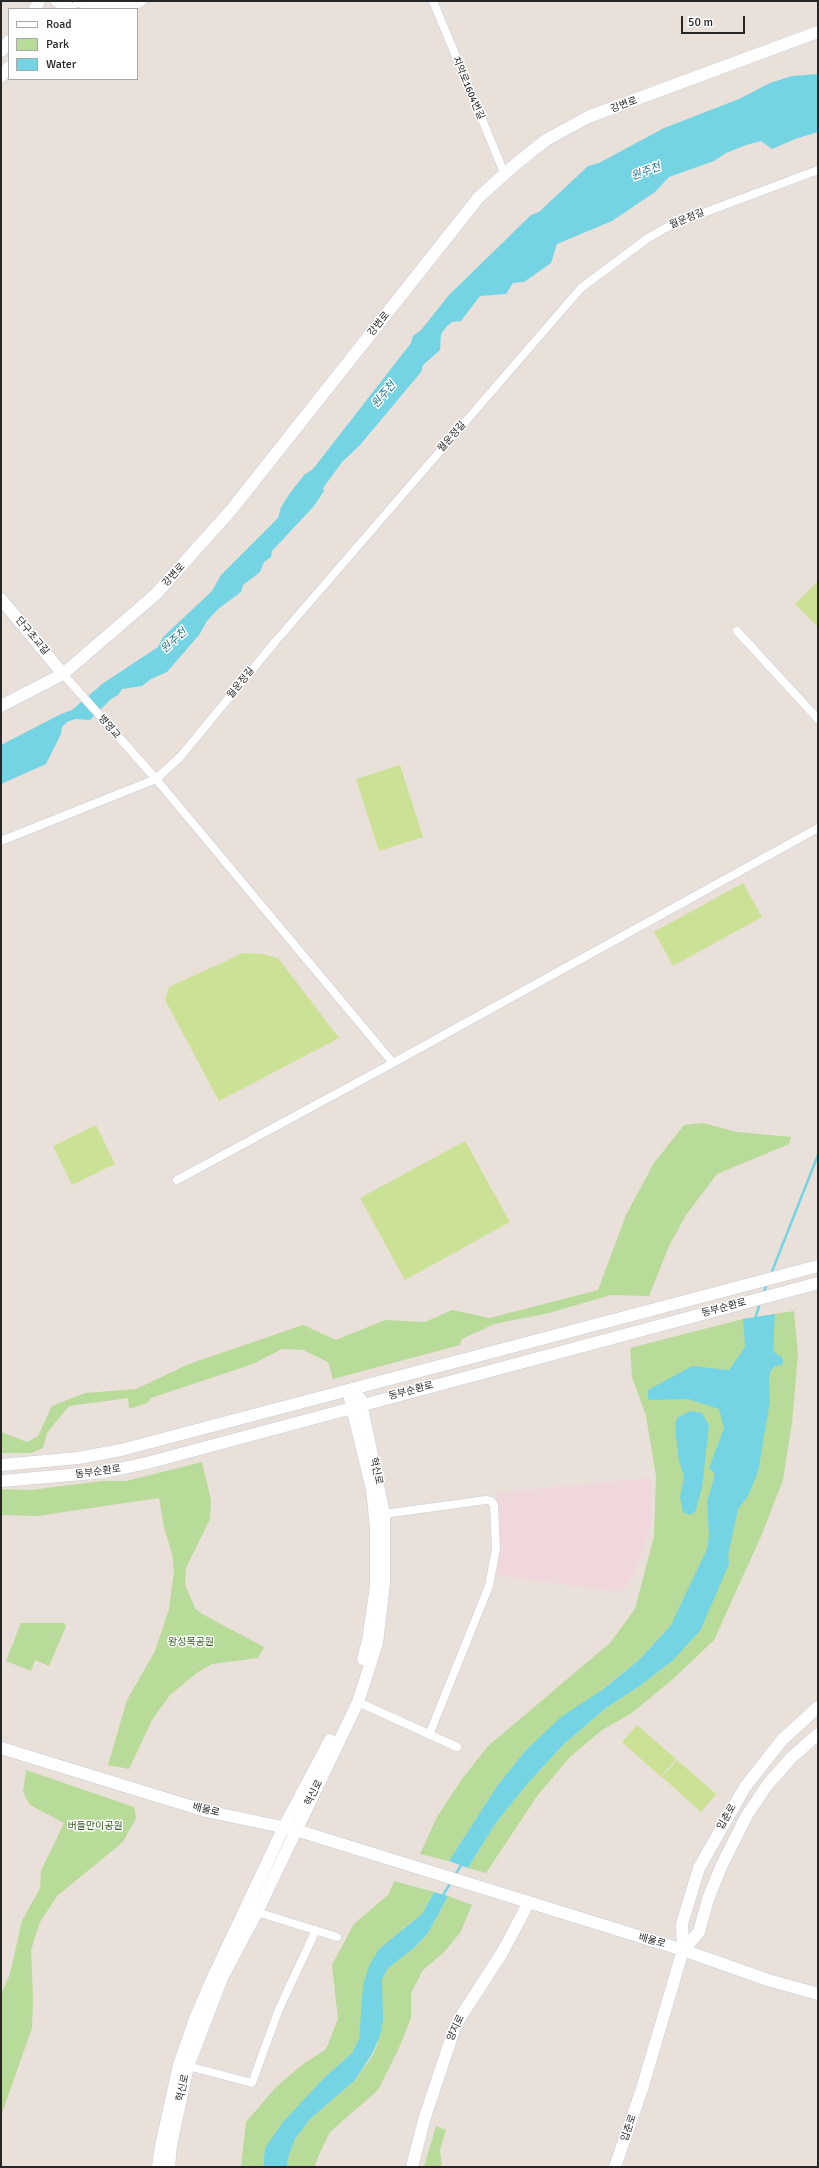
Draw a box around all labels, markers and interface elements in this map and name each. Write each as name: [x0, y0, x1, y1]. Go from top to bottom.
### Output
legend: [8, 8, 138, 80]
scale bar: [683, 8, 747, 34]
text: 50 m: [688, 15, 713, 30]
text: Road: [46, 17, 72, 32]
text: Park: [46, 37, 69, 52]
street label: 치악로1604번길: [449, 55, 487, 121]
text: Water: [46, 57, 76, 72]
street label: 강변로: [609, 95, 639, 115]
water label: 원주천: [629, 161, 663, 183]
street label: 월운정길: [668, 207, 706, 231]
street label: 강변로: [366, 309, 392, 339]
water label: 원주천: [369, 379, 399, 411]
street label: 월운정길: [435, 419, 469, 455]
street label: 강변로: [160, 561, 188, 589]
street label: 단구초교길: [13, 615, 51, 657]
water label: 원주천: [158, 626, 190, 656]
street label: 월운정길: [225, 665, 257, 701]
street label: 병영교: [95, 713, 123, 741]
street label: 동부순환로: [700, 1296, 748, 1320]
street label: 동부순환로: [387, 1379, 435, 1403]
street label: 혁신로: [367, 1456, 385, 1486]
street label: 동부순환로: [74, 1463, 122, 1481]
park label: 왕성목공원: [168, 1636, 214, 1648]
street label: 혁신로: [303, 1778, 325, 1808]
street label: 배울로: [191, 1801, 221, 1819]
street label: 입춘로: [715, 1802, 739, 1832]
park label: 버들만이공원: [67, 1820, 123, 1832]
street label: 배울로: [637, 1931, 667, 1951]
street label: 양지로: [445, 2013, 467, 2043]
street label: 혁신로: [174, 2073, 192, 2103]
street label: 입춘로: [619, 2113, 639, 2143]

